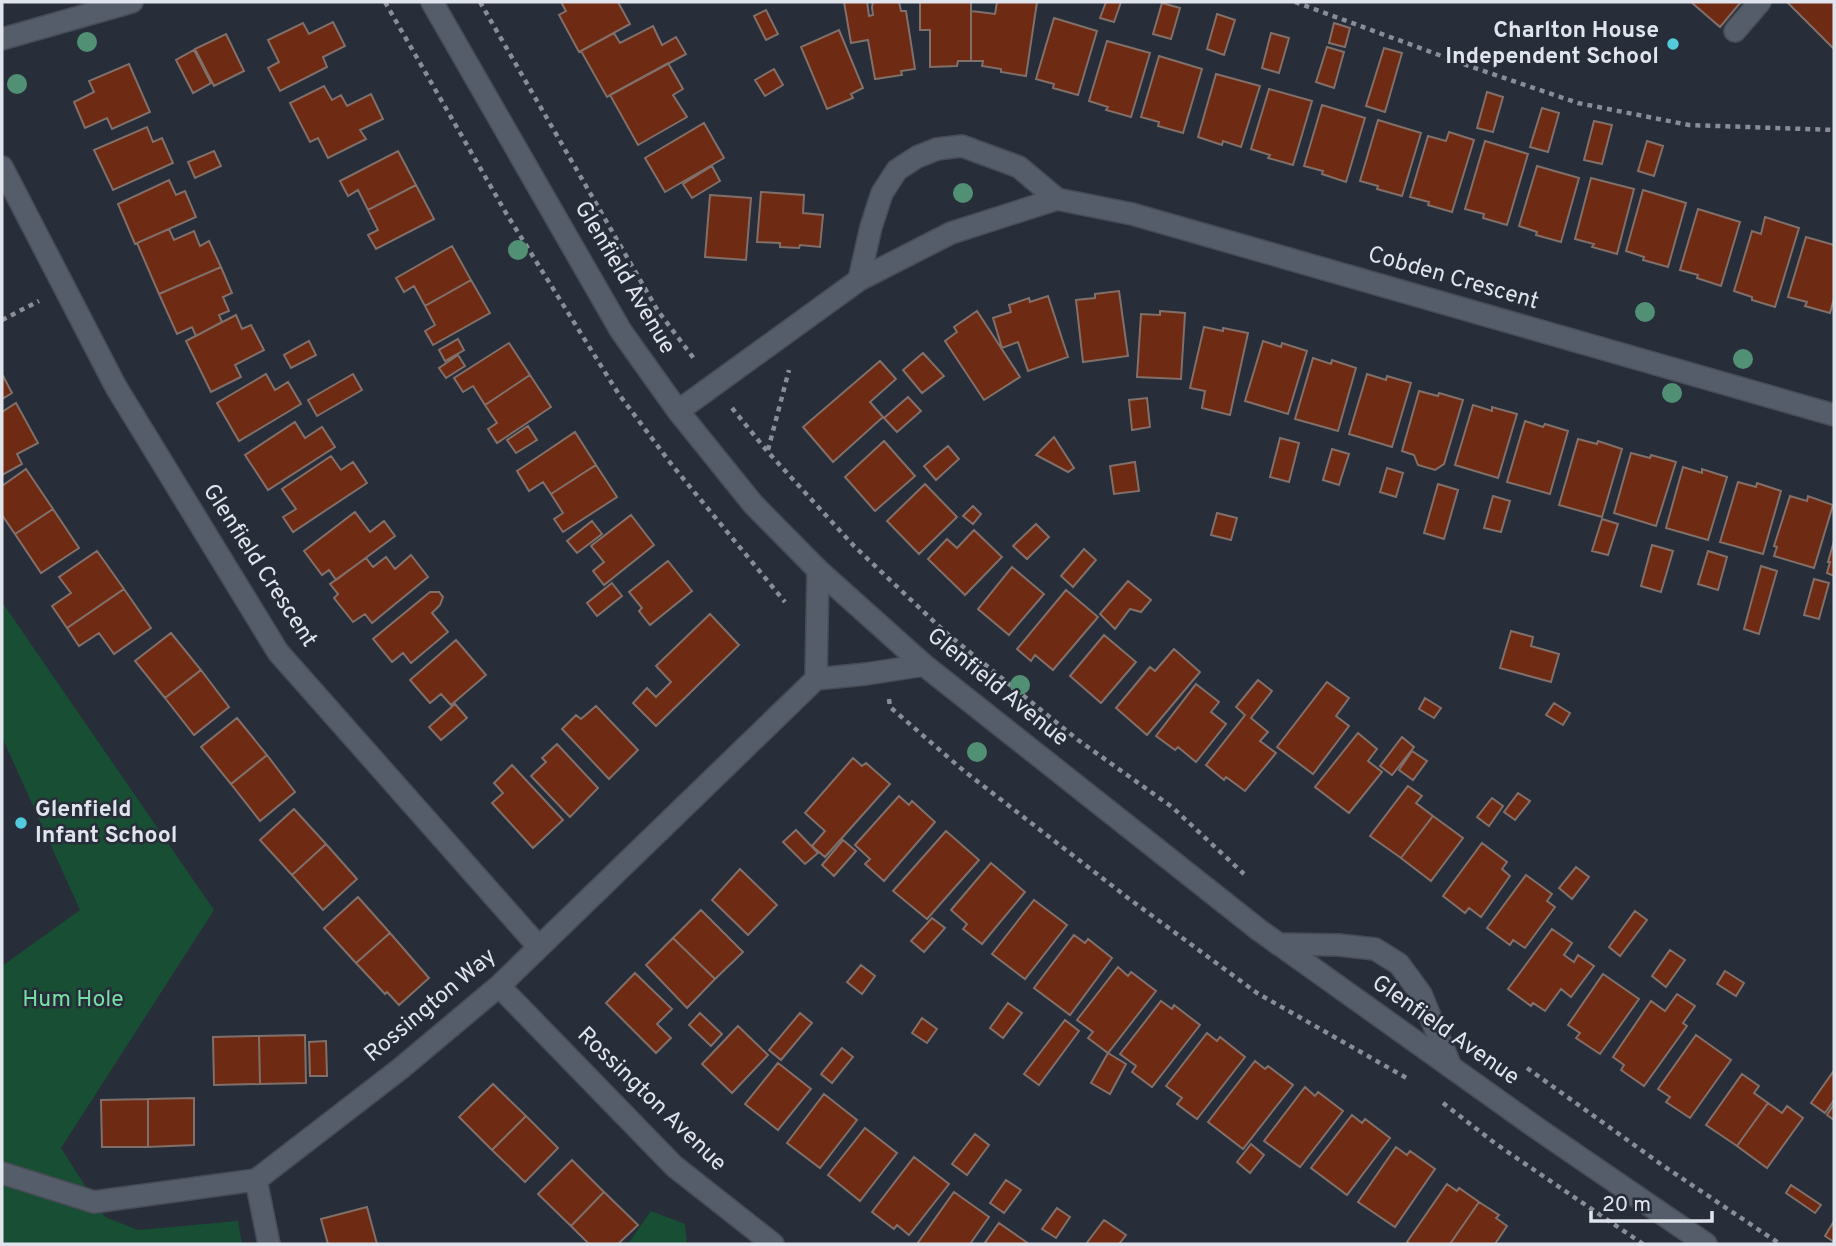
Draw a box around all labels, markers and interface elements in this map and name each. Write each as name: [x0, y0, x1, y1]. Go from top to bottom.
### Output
place label: Charlton House Independent School: [1445, 17, 1659, 72]
marker: Charlton House Independent School: [1665, 36, 1681, 52]
street label: Glenfield Avenue: [567, 196, 681, 360]
street label: Cobden Crescent: [1364, 241, 1542, 317]
street label: Glenfield Crescent: [195, 479, 323, 653]
street label: Glenfield Avenue: [920, 622, 1074, 754]
place label: Glenfield Infant School: [35, 796, 177, 851]
marker: Glenfield Infant School: [13, 815, 29, 831]
street label: Rossington Way: [359, 942, 503, 1070]
street label: Glenfield Avenue: [1366, 969, 1524, 1093]
park label: Hum Hole: [22, 986, 124, 1015]
street label: Rossington Avenue: [570, 1021, 732, 1179]
scale bar: [1591, 1180, 1712, 1224]
text: 20 m: [1602, 1192, 1651, 1219]

